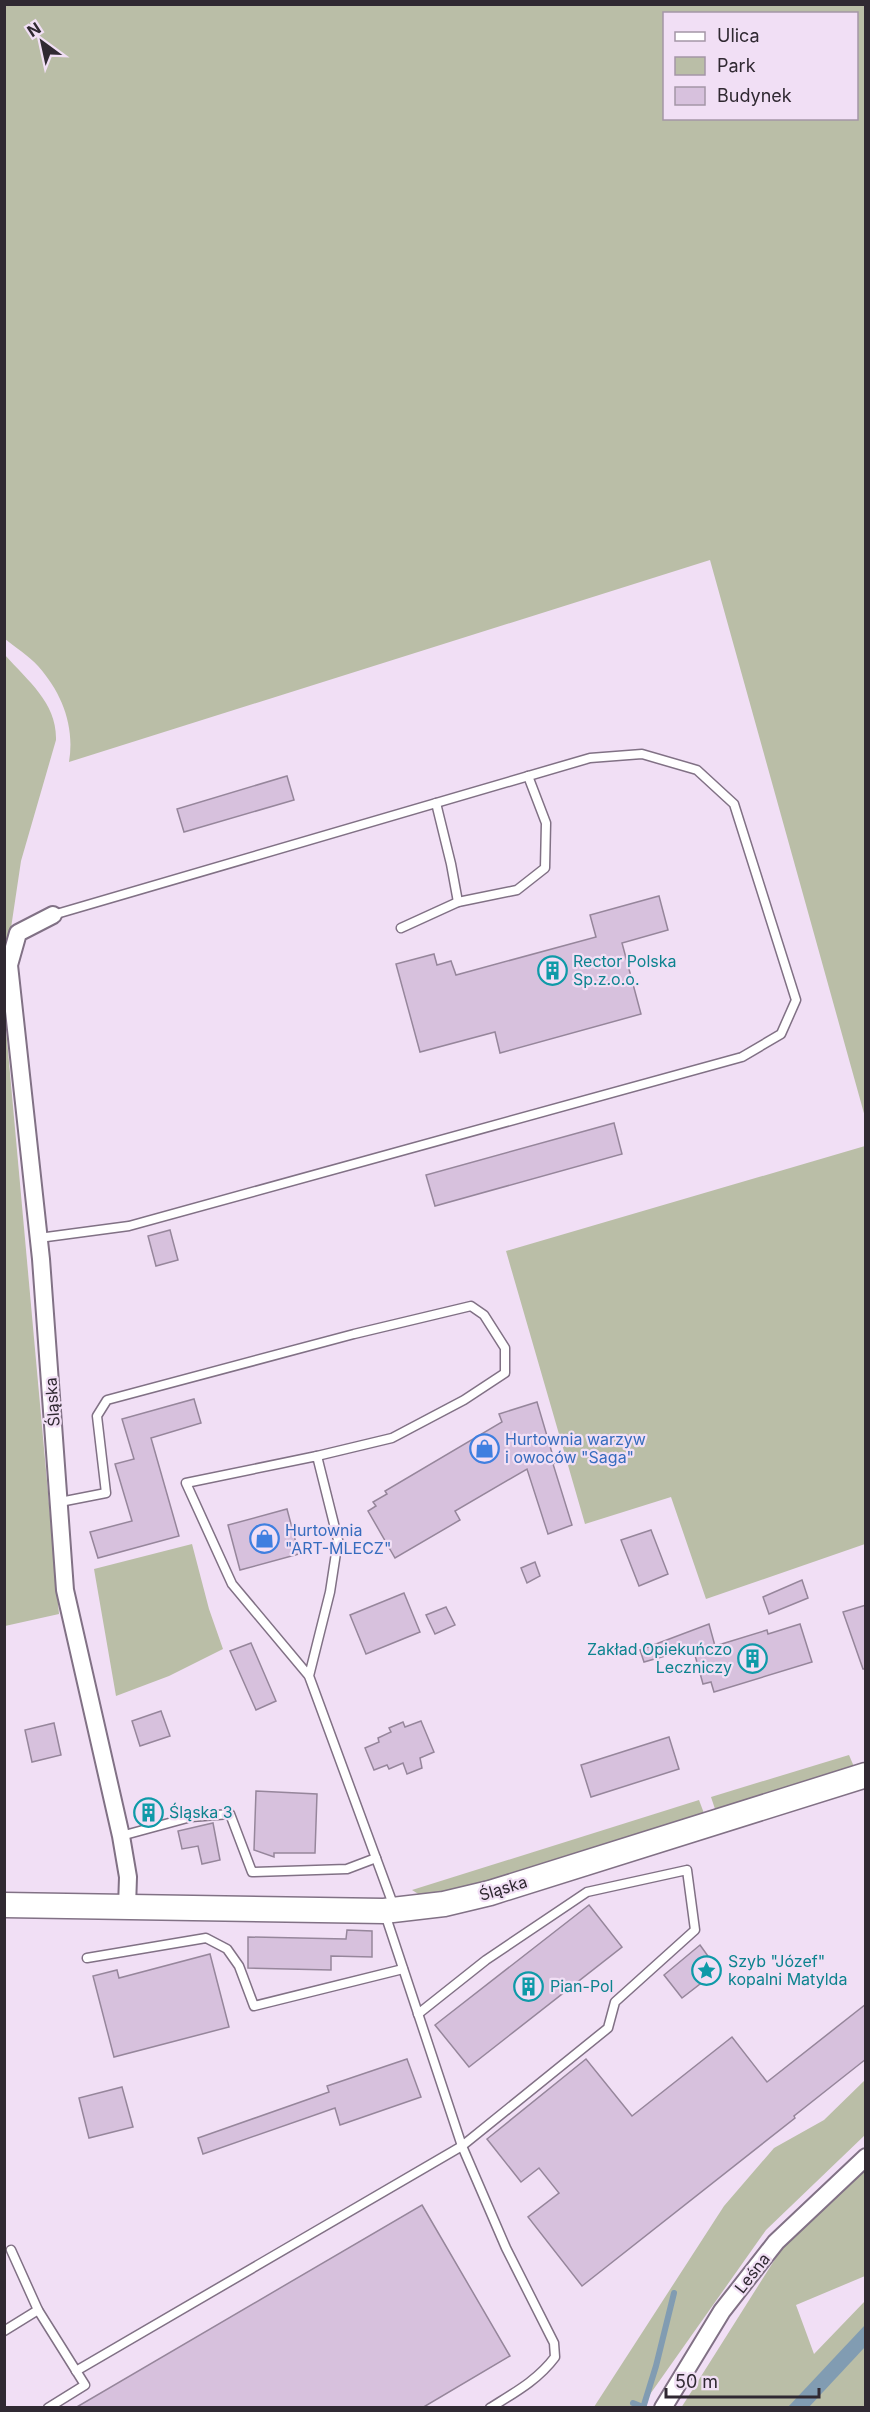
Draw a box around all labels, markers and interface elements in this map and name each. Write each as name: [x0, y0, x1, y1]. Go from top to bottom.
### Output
north arrow: [12, 12, 72, 72]
legend: [663, 12, 858, 120]
text: N: [23, 18, 44, 41]
text: Ulica: [717, 25, 760, 46]
text: Park: [717, 55, 756, 76]
text: Budynek: [717, 85, 792, 106]
place label: Rector Polska Sp.z.o.o.: [573, 951, 677, 989]
building icon: Rector Polska Sp.z.o.o.: [536, 954, 568, 986]
street label: Śląska: [40, 1377, 64, 1427]
place label: Hurtownia warzyw i owoców "Saga": [505, 1429, 646, 1467]
shop icon: Hurtownia warzyw i owoców "Saga": [468, 1432, 500, 1464]
place label: Hurtownia "ART-MLECZ": [285, 1520, 391, 1558]
shop icon: Hurtownia "ART-MLECZ": [248, 1523, 280, 1555]
place label: Zakład Opiekuńczo Leczniczy: [587, 1639, 732, 1677]
building icon: Zakład Opiekuńczo Leczniczy: [737, 1642, 769, 1674]
building icon: Śląska 3: [132, 1796, 164, 1828]
place label: Śląska 3: [169, 1802, 233, 1822]
street label: Śląska: [476, 1871, 530, 1905]
place label: Szyb "Józef" kopalni Matylda: [728, 1951, 847, 1989]
place icon: Szyb "Józef" kopalni Matylda: [691, 1954, 723, 1986]
building icon: Pian-Pol: [513, 1970, 545, 2002]
place label: Pian-Pol: [550, 1976, 614, 1996]
street label: Leśna: [730, 2249, 774, 2297]
scale bar: [666, 2361, 819, 2399]
text: 50 m: [675, 2371, 718, 2392]

